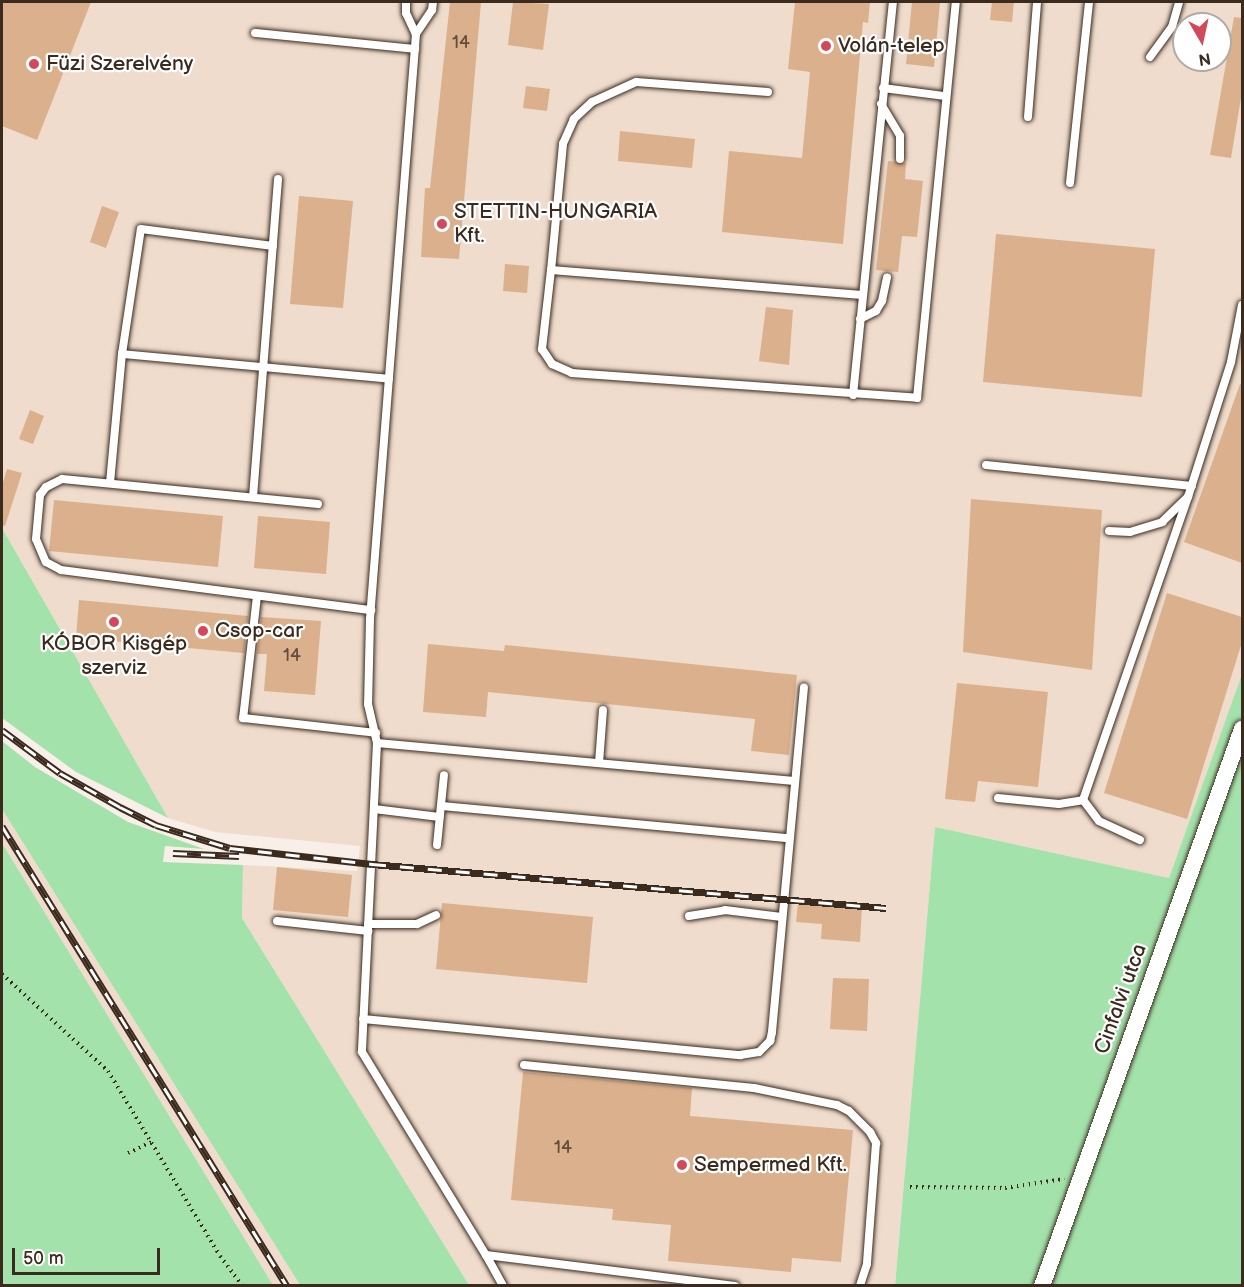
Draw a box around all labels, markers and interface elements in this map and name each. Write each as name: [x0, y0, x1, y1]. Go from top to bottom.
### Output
north arrow: [1172, 12, 1232, 72]
house number: 14: [452, 32, 470, 54]
place label: Volán-telep: [838, 33, 945, 59]
marker: Volán-telep: [819, 39, 833, 53]
text: N: [1197, 48, 1212, 69]
place label: Füzi Szerelvény: [46, 51, 194, 77]
marker: Füzi Szerelvény: [27, 57, 41, 71]
place label: STETTIN-HUNGARIA Kft.: [454, 199, 657, 249]
marker: STETTIN-HUNGARIA Kft.: [435, 217, 449, 231]
marker: KÓBOR Kisgép szerviz: [107, 615, 121, 629]
place label: Csop-car: [215, 618, 303, 644]
marker: Csop-car: [196, 624, 210, 638]
place label: KÓBOR Kisgép szerviz: [41, 631, 187, 681]
house number: 14: [283, 645, 301, 667]
street label: Cinfalvi utca: [1089, 940, 1153, 1058]
house number: 14: [554, 1137, 572, 1159]
place label: Sempermed Kft.: [694, 1152, 847, 1178]
marker: Sempermed Kft.: [675, 1158, 689, 1172]
scale bar: [15, 1236, 164, 1274]
text: 50 m: [23, 1248, 64, 1269]

